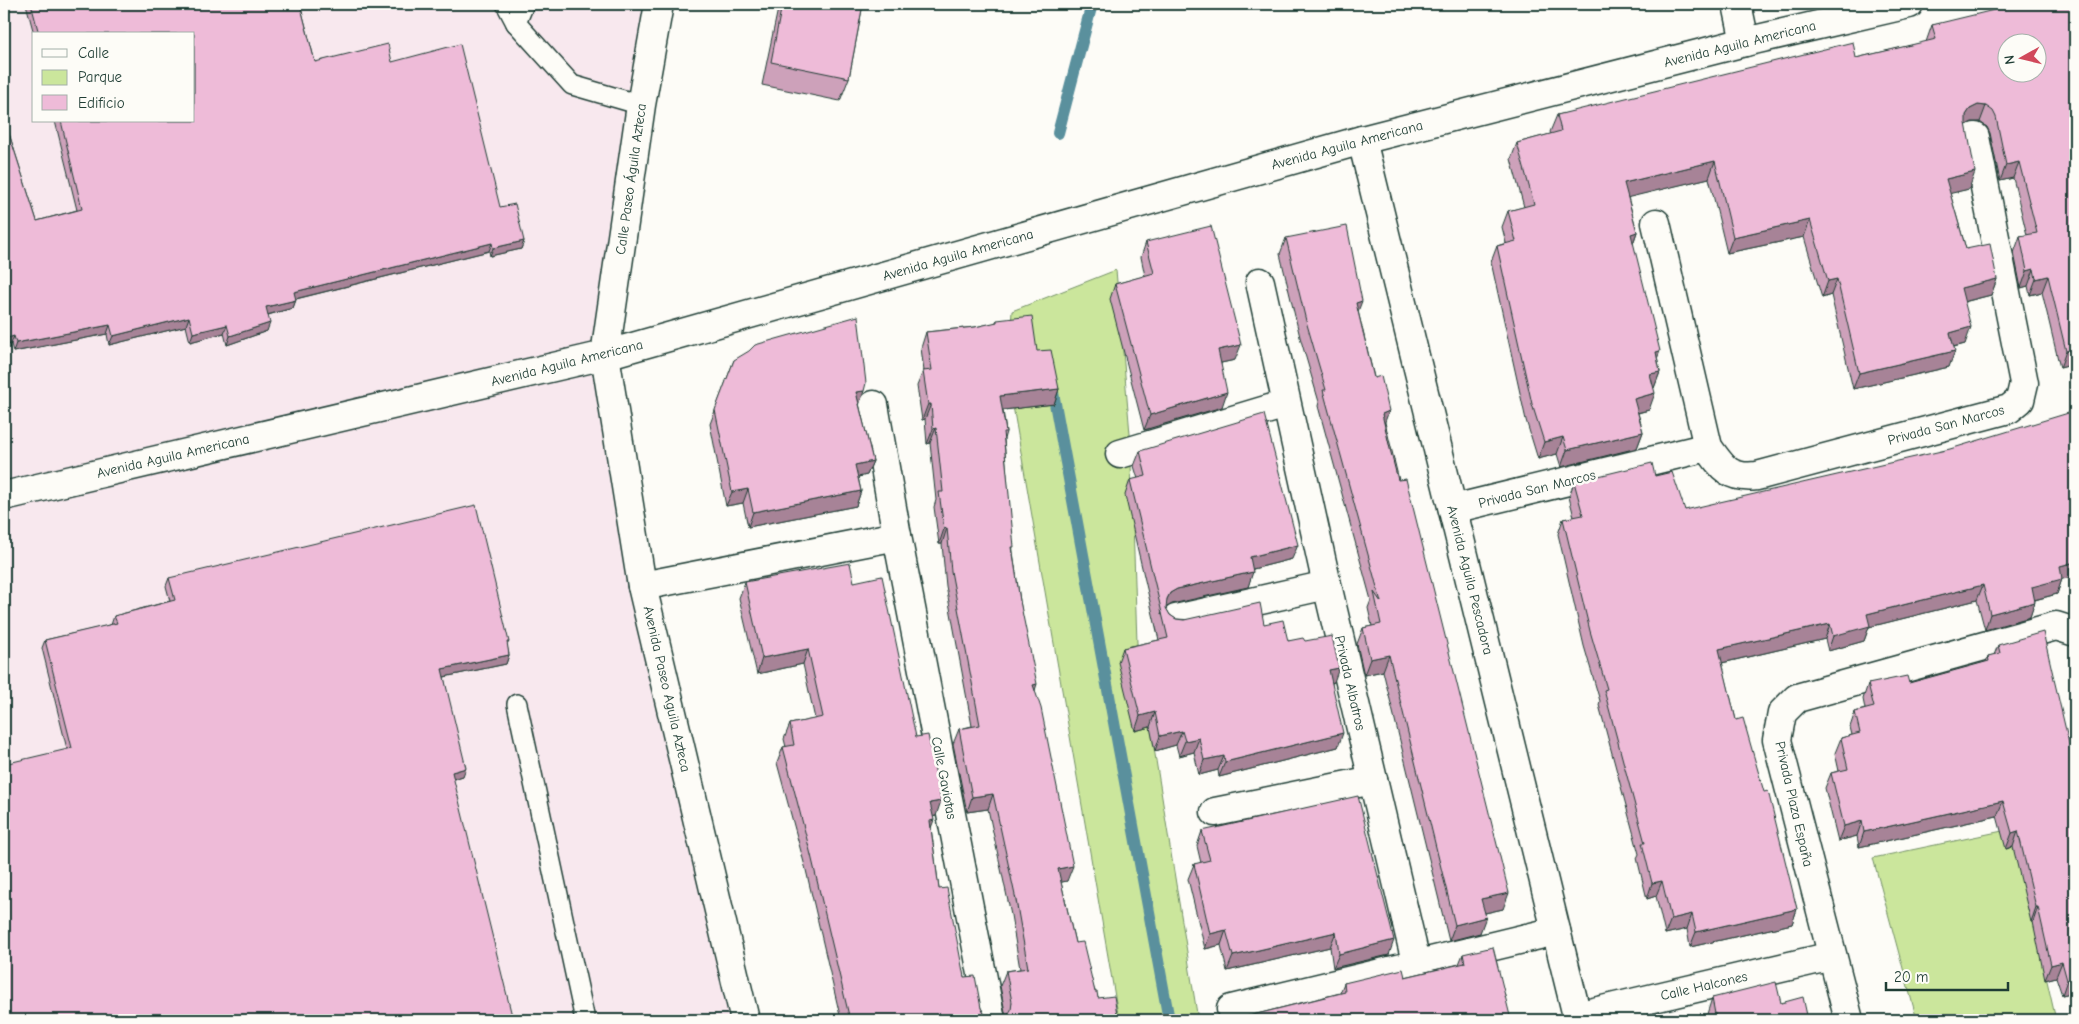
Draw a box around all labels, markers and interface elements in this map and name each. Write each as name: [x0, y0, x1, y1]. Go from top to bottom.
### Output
street label: Avenida Aguila Americana: [1662, 17, 1818, 71]
legend: [32, 32, 195, 122]
north arrow: [1996, 32, 2046, 82]
text: Calle: [78, 44, 110, 62]
text: N: [2001, 54, 2019, 65]
text: Parque: [78, 68, 123, 86]
text: Edificio: [78, 94, 125, 112]
street label: Calle Paseo Águila Azteca: [612, 102, 650, 256]
street label: Avenida Aguila Americana: [1269, 117, 1425, 173]
street label: Avenida Aguila Americana: [881, 225, 1035, 285]
street label: Avenida Aguila Americana: [489, 336, 645, 390]
street label: Privada San Marcos: [1886, 401, 2006, 449]
street label: Avenida Aguila Americana: [95, 430, 251, 482]
street label: Privada San Marcos: [1477, 466, 1597, 512]
street label: Avenida Aguila Pescadora: [1443, 504, 1497, 656]
street label: Avenida Paseo Aguila Azteca: [640, 604, 694, 774]
street label: Privada Albatros: [1331, 634, 1369, 732]
street label: Calle Gaviotas: [928, 735, 960, 821]
street label: Privada Plaza España: [1771, 740, 1817, 868]
scale bar: [1886, 959, 2009, 991]
street label: Calle Halcones: [1659, 968, 1749, 1004]
text: 20 m: [1894, 968, 1928, 986]

